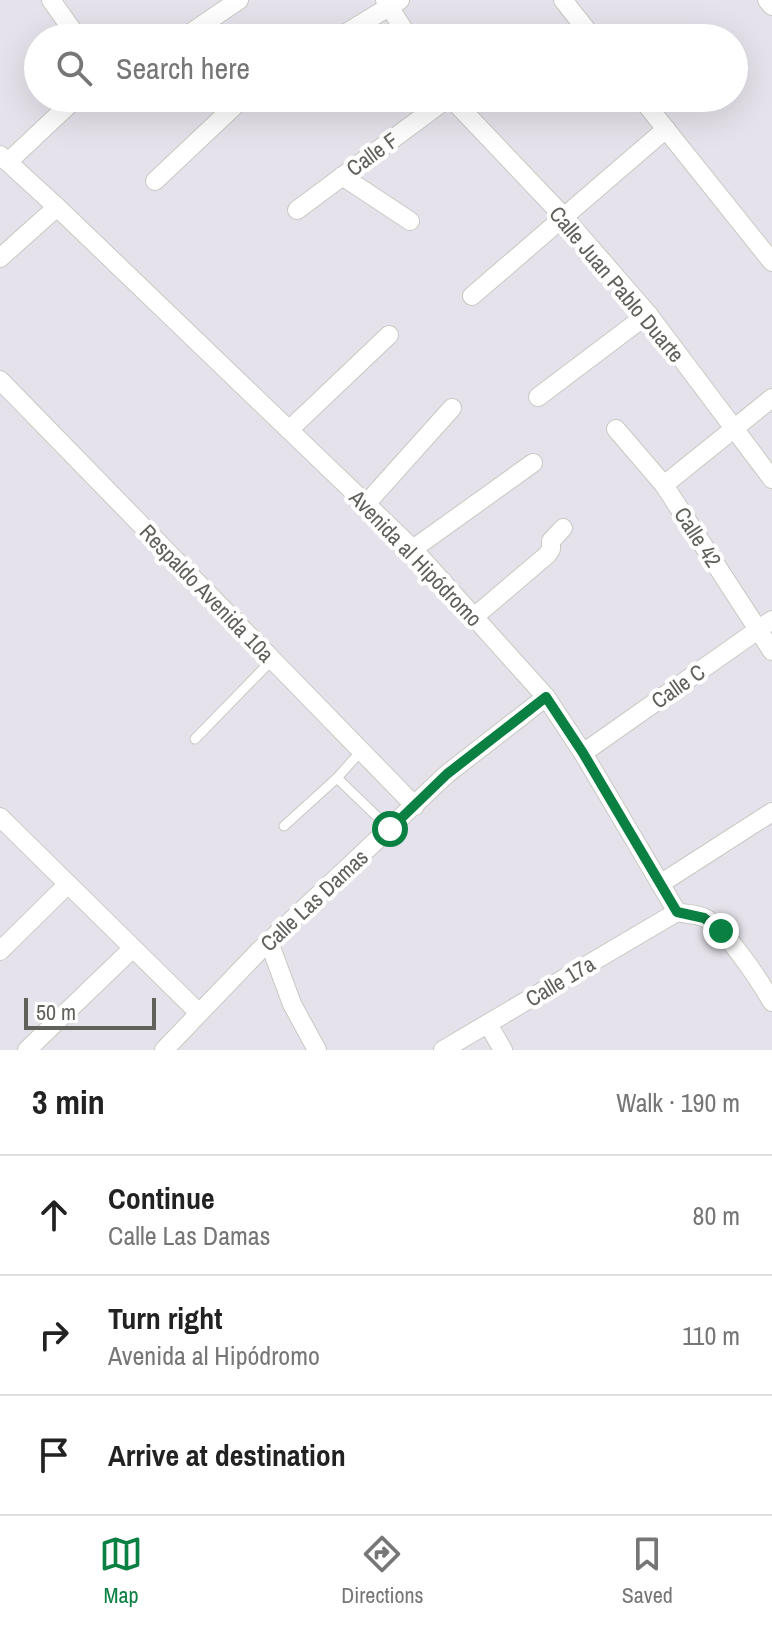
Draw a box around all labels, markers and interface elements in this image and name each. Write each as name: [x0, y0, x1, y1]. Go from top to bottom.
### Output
search box: [24, 24, 748, 112]
icon: search: [52, 46, 96, 90]
text: Search here: [116, 48, 250, 88]
street label: Calle F: [340, 125, 404, 183]
street label: Calle Juan Pablo Duarte: [543, 199, 691, 369]
street label: Avenida al Hipódromo: [342, 482, 489, 633]
street label: Calle 42: [667, 501, 729, 573]
street label: Respaldo Avenida 10a: [133, 517, 281, 669]
street label: Calle C: [645, 657, 711, 715]
route start: [372, 811, 408, 847]
street label: Calle Las Damas: [254, 842, 374, 958]
route end: [703, 913, 739, 949]
street label: Calle 17a: [520, 949, 600, 1013]
scale bar: [24, 994, 156, 1030]
text: 50 m: [36, 997, 76, 1027]
text: 3 min: [32, 1079, 105, 1125]
text: Walk · 190 m: [616, 1085, 740, 1120]
text: Continue: [108, 1178, 215, 1218]
icon: ahead: [32, 1193, 76, 1237]
text: 80 m: [693, 1198, 740, 1233]
text: Calle Las Damas: [108, 1218, 270, 1253]
text: Turn right: [108, 1298, 222, 1338]
icon: right: [32, 1313, 76, 1357]
text: 110 m: [682, 1318, 740, 1353]
text: Avenida al Hipódromo: [108, 1338, 320, 1373]
icon: arrive: [32, 1433, 76, 1477]
text: Arrive at destination: [108, 1435, 346, 1475]
tab: Map: [99, 1532, 143, 1610]
tab: Directions: [341, 1532, 424, 1610]
tab: Saved: [622, 1532, 673, 1610]

